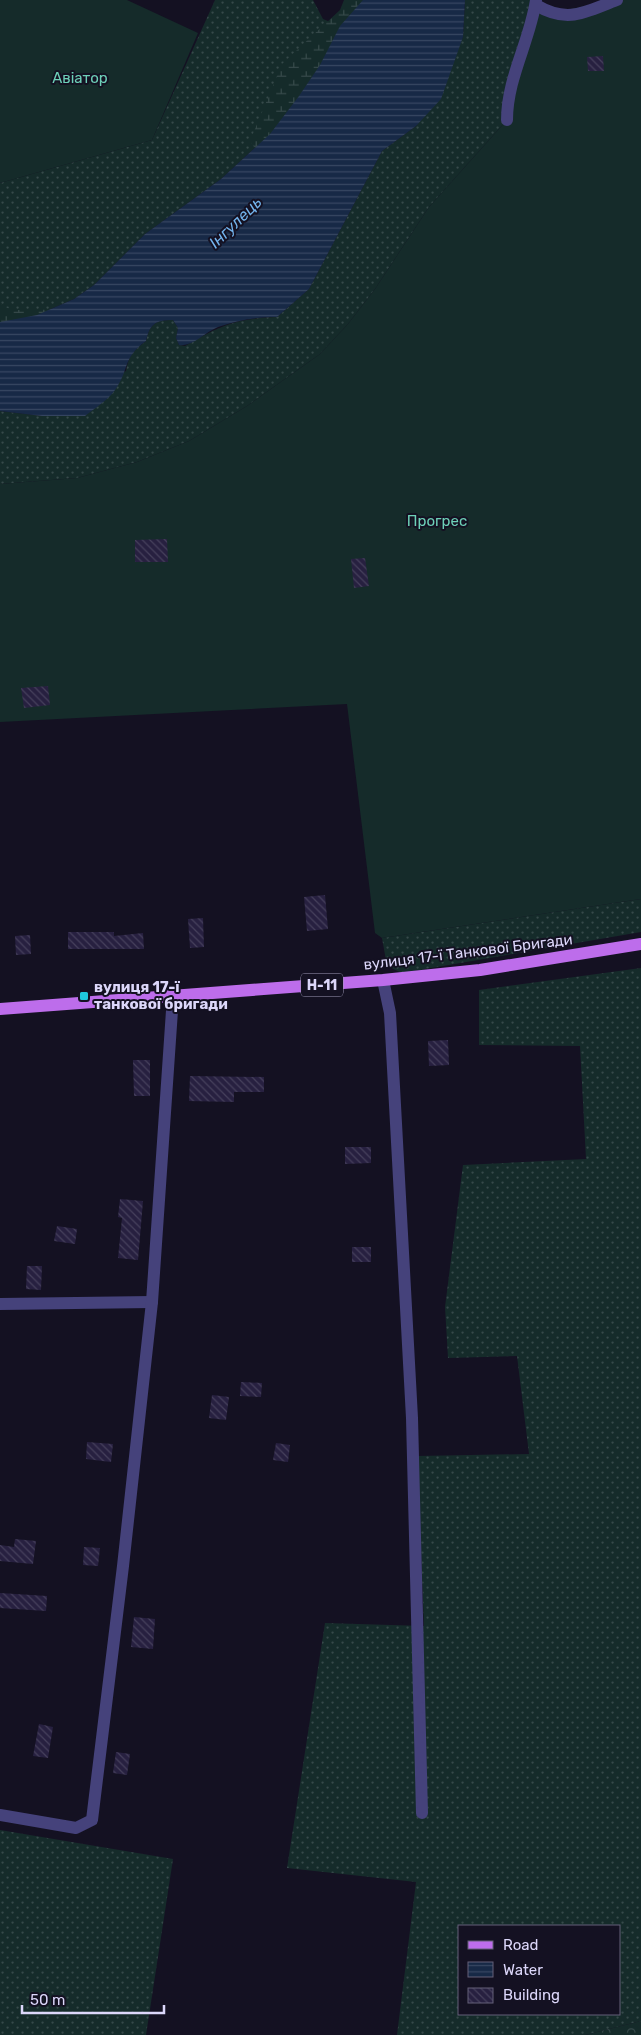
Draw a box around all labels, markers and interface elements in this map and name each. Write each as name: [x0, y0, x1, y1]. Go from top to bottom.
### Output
park label: Авіатор: [52, 69, 108, 87]
water label: Інгулець: [205, 193, 266, 252]
park label: Прогрес: [407, 512, 467, 530]
street label: вулиця 17-ї Танкової Бригади: [362, 930, 574, 974]
road number: Н-11: [301, 974, 343, 996]
place label: вулиця 17-ї танкової бригади: [94, 978, 228, 1013]
marker: вулиця 17-ї танкової бригади: [78, 990, 90, 1002]
legend: [458, 1925, 621, 2015]
text: Road: [503, 1936, 539, 1954]
text: Water: [503, 1961, 543, 1979]
scale bar: [22, 1982, 165, 2014]
text: Building: [503, 1986, 560, 2004]
text: 50 m: [30, 1991, 65, 2009]

